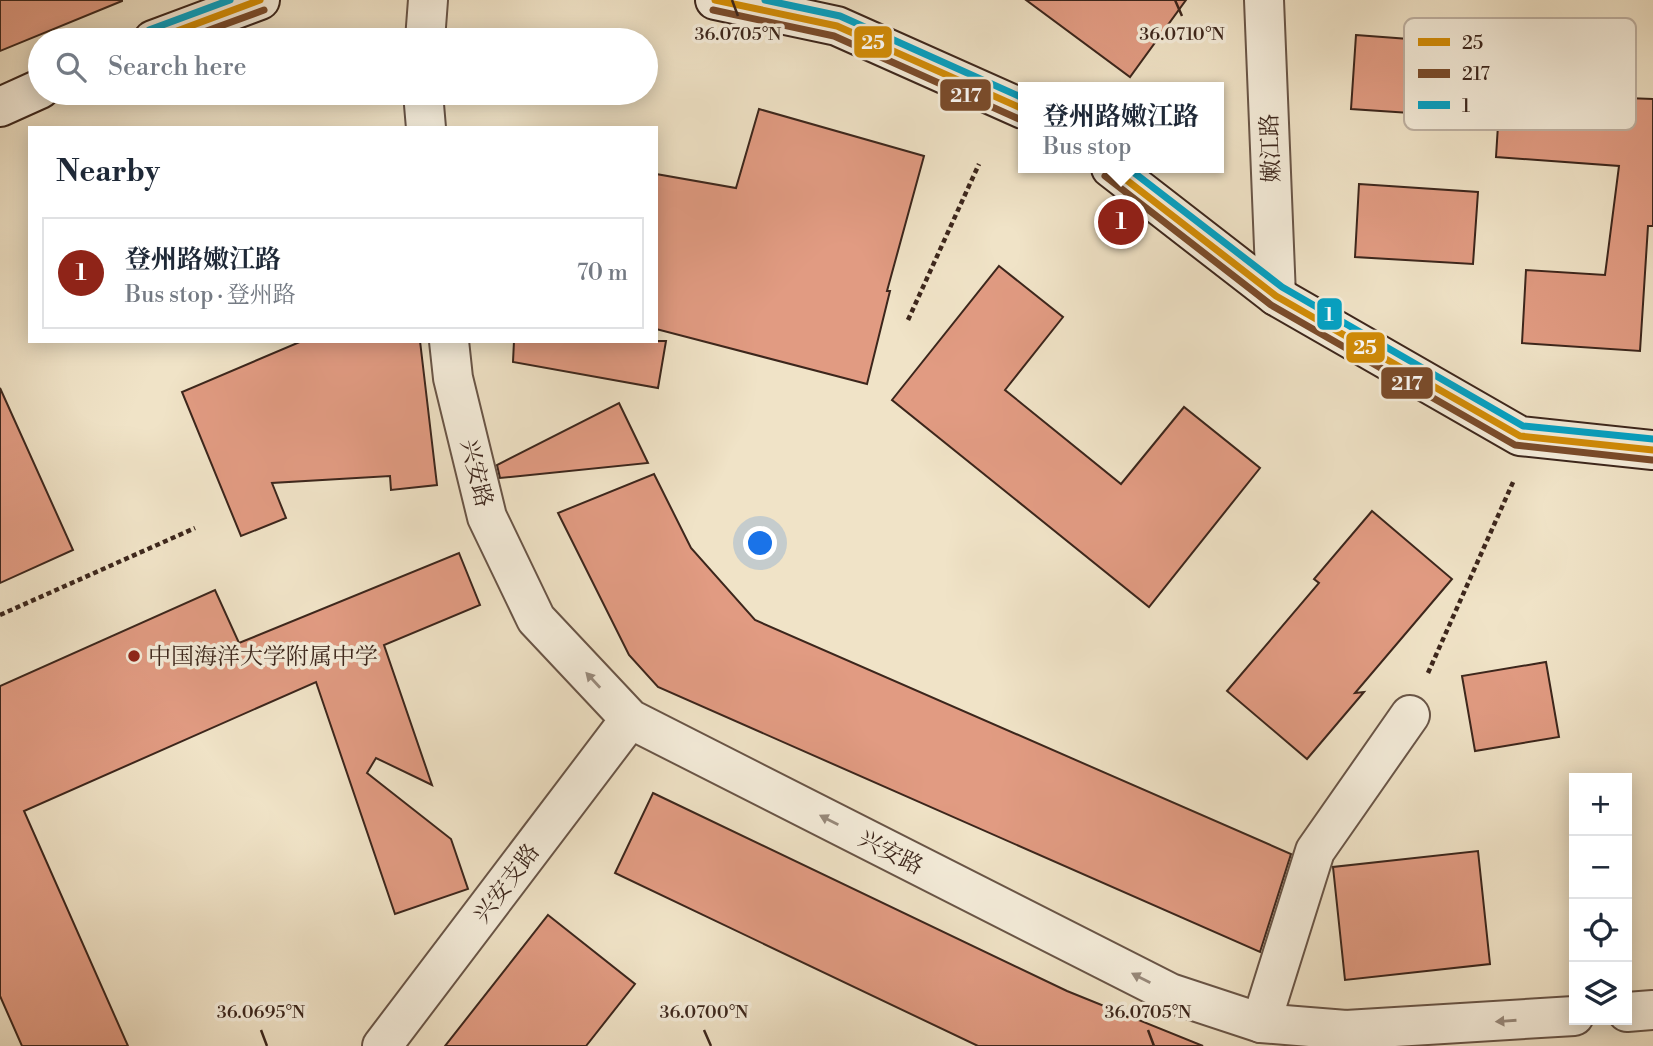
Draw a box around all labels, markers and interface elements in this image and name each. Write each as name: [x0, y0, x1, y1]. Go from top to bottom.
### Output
legend: [1404, 18, 1636, 130]
text: 36.0705°N: [694, 23, 782, 46]
text: 36.0710°N: [1139, 23, 1225, 46]
line badge: 25: [853, 25, 893, 59]
search box: [28, 28, 658, 105]
text: 25: [861, 31, 885, 55]
text: 25: [1462, 31, 1483, 55]
icon: search: [52, 48, 90, 86]
text: Search here: [108, 51, 247, 83]
text: 217: [1462, 62, 1490, 86]
line badge: 217: [939, 78, 992, 112]
popup: [1018, 82, 1224, 173]
text: 217: [950, 84, 982, 108]
text: 1: [1462, 94, 1470, 118]
text: 登州路嫩江路: [1043, 101, 1199, 133]
street label: 嫩江路: [1256, 113, 1286, 183]
text: Bus stop: [1043, 133, 1131, 161]
text: Nearby: [56, 153, 160, 191]
pin: 1: [1098, 196, 1144, 248]
text: 登州路嫩江路: [125, 244, 281, 276]
text: 1: [75, 259, 87, 287]
text: 70 m: [577, 259, 628, 287]
text: Bus stop · 登州路: [125, 281, 296, 309]
line badge: 1: [1316, 297, 1343, 331]
text: 1: [1324, 303, 1334, 327]
line badge: 25: [1345, 331, 1386, 364]
text: 25: [1353, 336, 1377, 360]
line badge: 217: [1380, 366, 1434, 400]
text: 217: [1391, 372, 1423, 396]
street label: 兴安路: [454, 436, 498, 510]
your location: [743, 526, 777, 560]
place label: 中国海洋大学附属中学: [148, 643, 378, 671]
marker: 中国海洋大学附属中学: [126, 648, 142, 664]
one-way arrow: [585, 671, 601, 689]
map controls: [1569, 773, 1632, 1025]
button: +: [1569, 773, 1632, 836]
one-way arrow: [819, 814, 838, 826]
street label: 兴安路: [853, 825, 928, 881]
button: −: [1569, 836, 1632, 899]
street label: 兴安支路: [468, 838, 546, 929]
button: locate: [1569, 899, 1632, 962]
button: layers: [1569, 962, 1632, 1025]
one-way arrow: [1131, 973, 1151, 984]
text: 36.0695°N: [217, 1001, 306, 1024]
text: 36.0700°N: [659, 1001, 749, 1024]
text: 36.0705°N: [1104, 1001, 1192, 1024]
one-way arrow: [1495, 1016, 1517, 1027]

